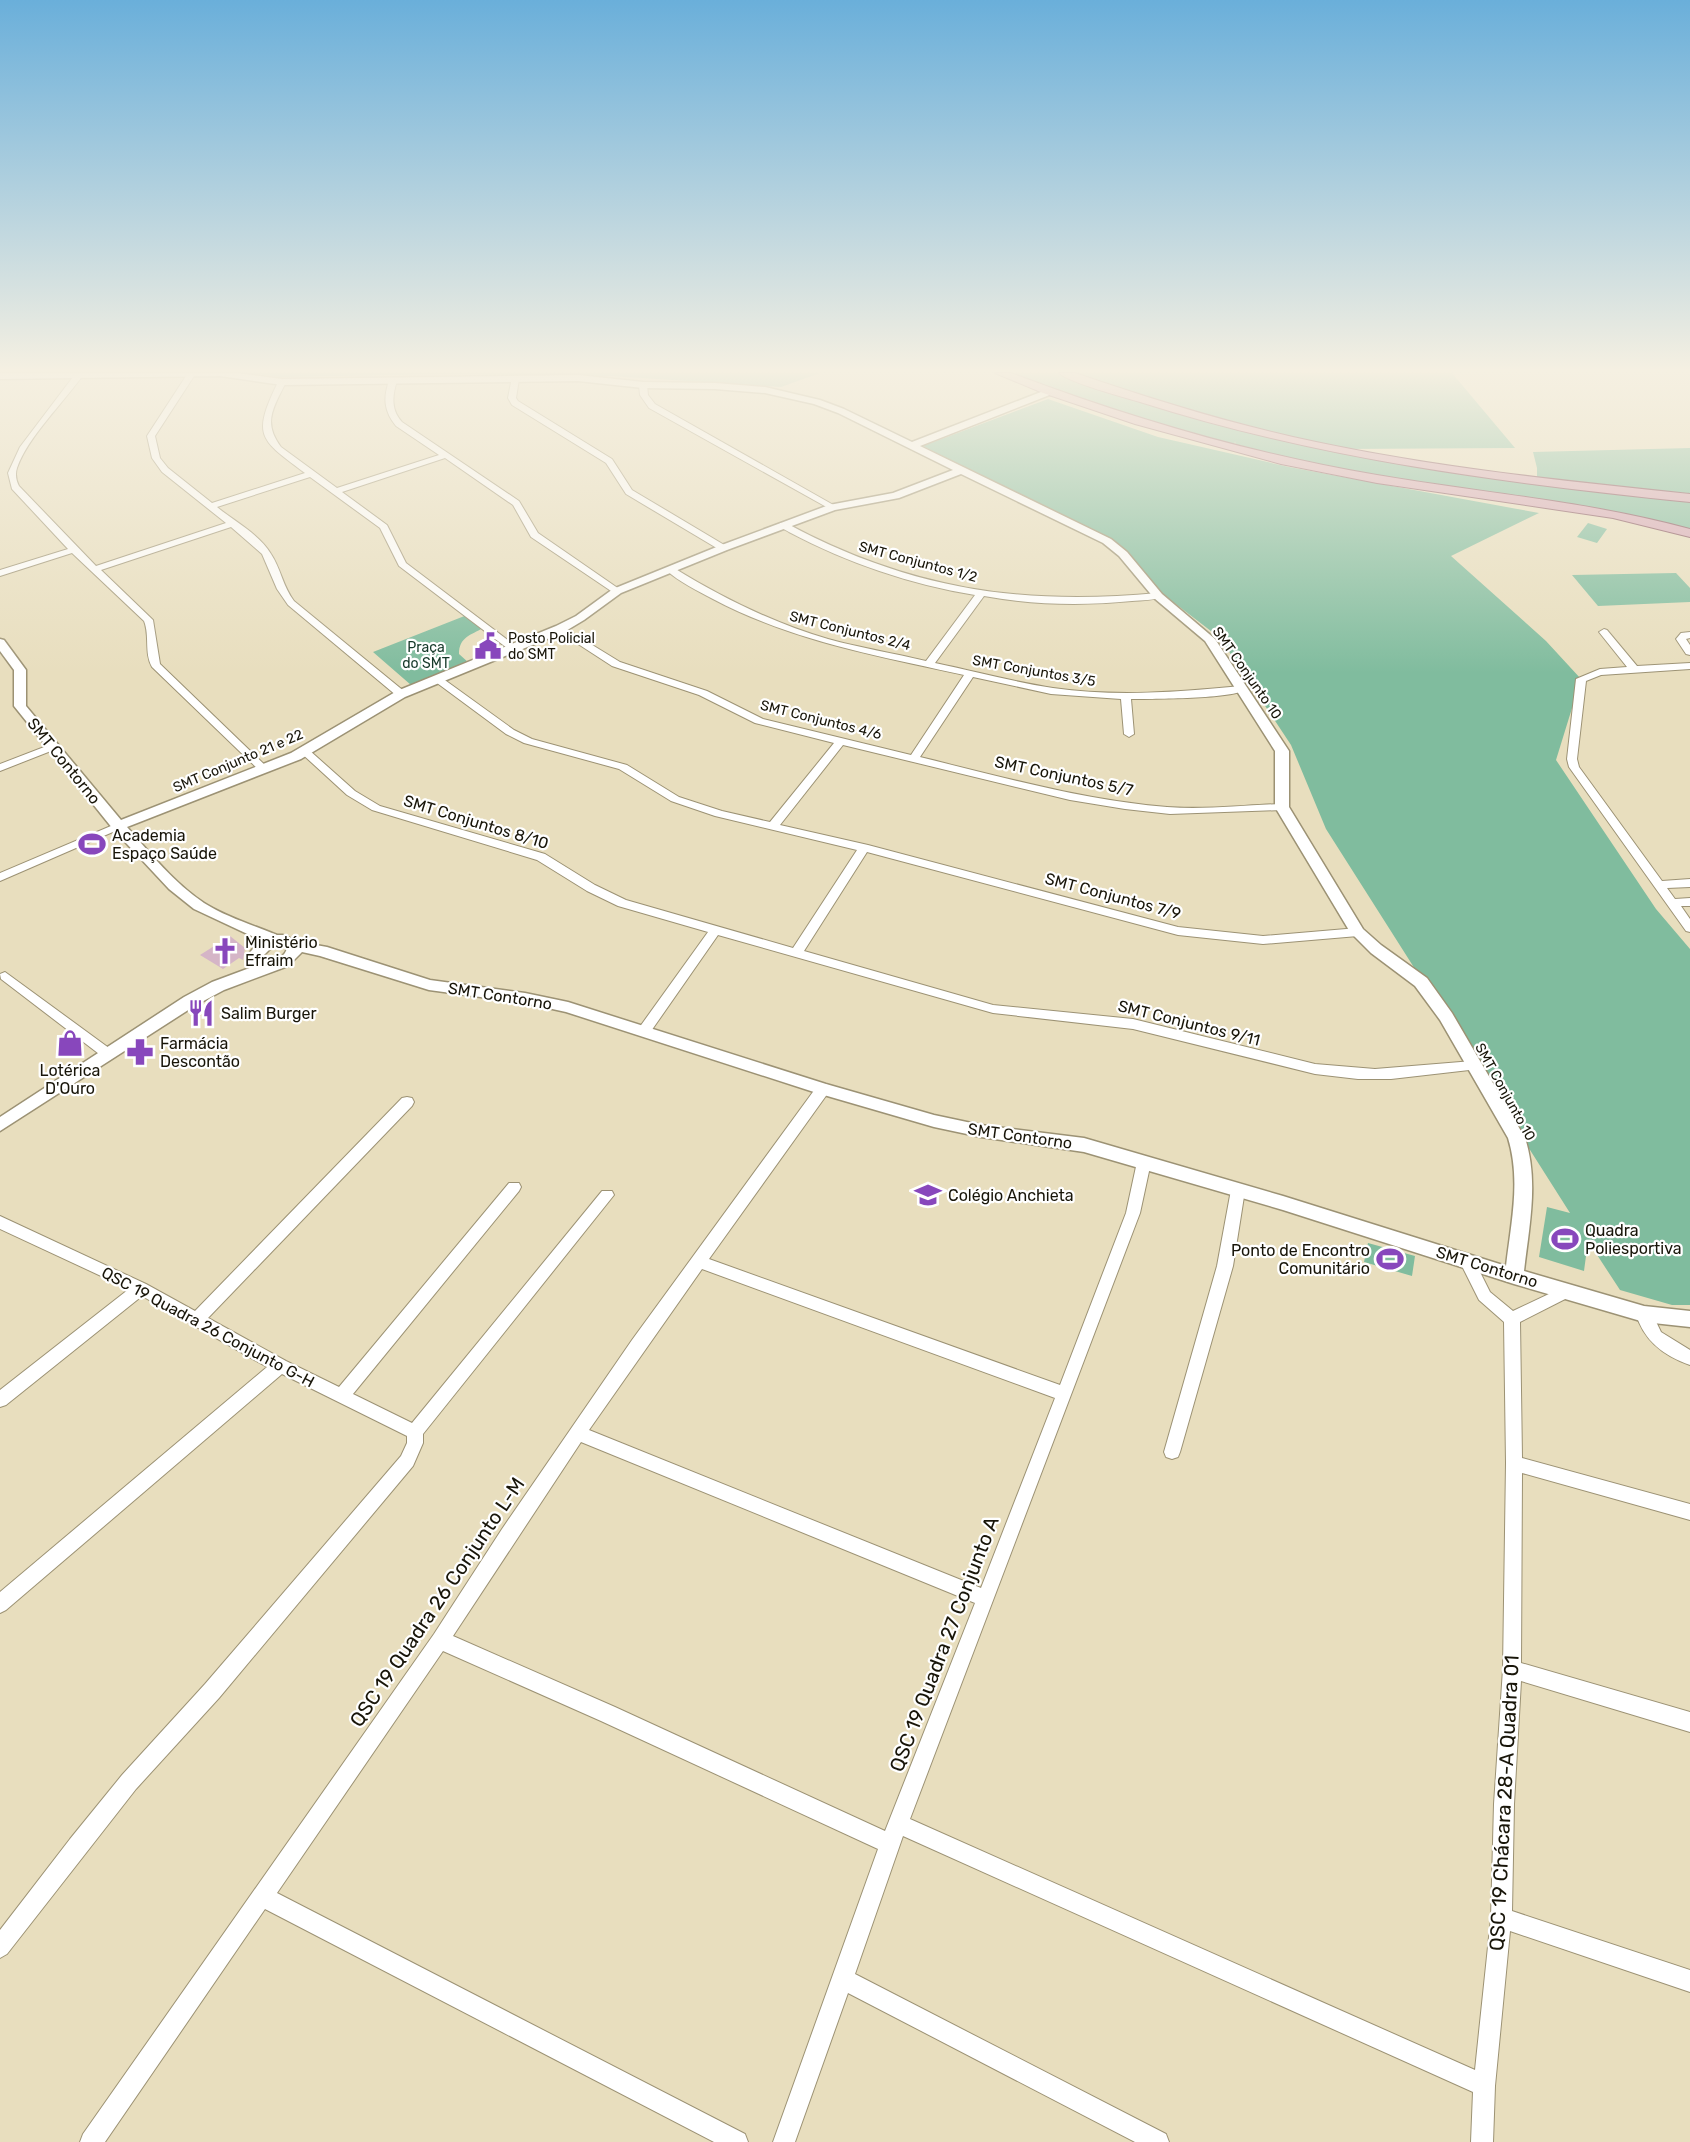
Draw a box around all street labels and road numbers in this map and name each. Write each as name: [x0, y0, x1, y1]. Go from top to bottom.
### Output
street label: SMT Conjuntos 1/2: [857, 538, 979, 586]
street label: SMT Conjuntos 2/4: [788, 608, 913, 654]
street label: SMT Conjunto 10: [1209, 623, 1285, 723]
street label: SMT Conjuntos 3/5: [971, 652, 1097, 690]
street label: SMT Conjuntos 4/6: [759, 697, 883, 743]
street label: SMT Contorno: [23, 714, 105, 808]
street label: SMT Conjunto 21 e 22: [170, 726, 306, 796]
street label: SMT Conjuntos 5/7: [993, 752, 1135, 800]
street label: SMT Conjuntos 8/10: [401, 791, 551, 853]
street label: SMT Conjuntos 7/9: [1043, 869, 1183, 923]
street label: SMT Contorno: [447, 978, 553, 1014]
street label: SMT Conjuntos 9/11: [1116, 996, 1262, 1050]
street label: SMT Conjunto 10: [1471, 1040, 1539, 1144]
street label: SMT Contorno: [967, 1119, 1073, 1153]
street label: SMT Contorno: [1434, 1243, 1540, 1291]
street label: QSC 19 Quadra 26 Conjunto G-H: [98, 1263, 318, 1391]
street label: QSC 19 Quadra 26 Conjunto L-M: [344, 1473, 530, 1731]
street label: QSC 19 Quadra 27 Conjunto A: [884, 1513, 1004, 1775]
street label: QSC 19 Chácara 28-A Quadra 01: [1484, 1655, 1524, 1951]

